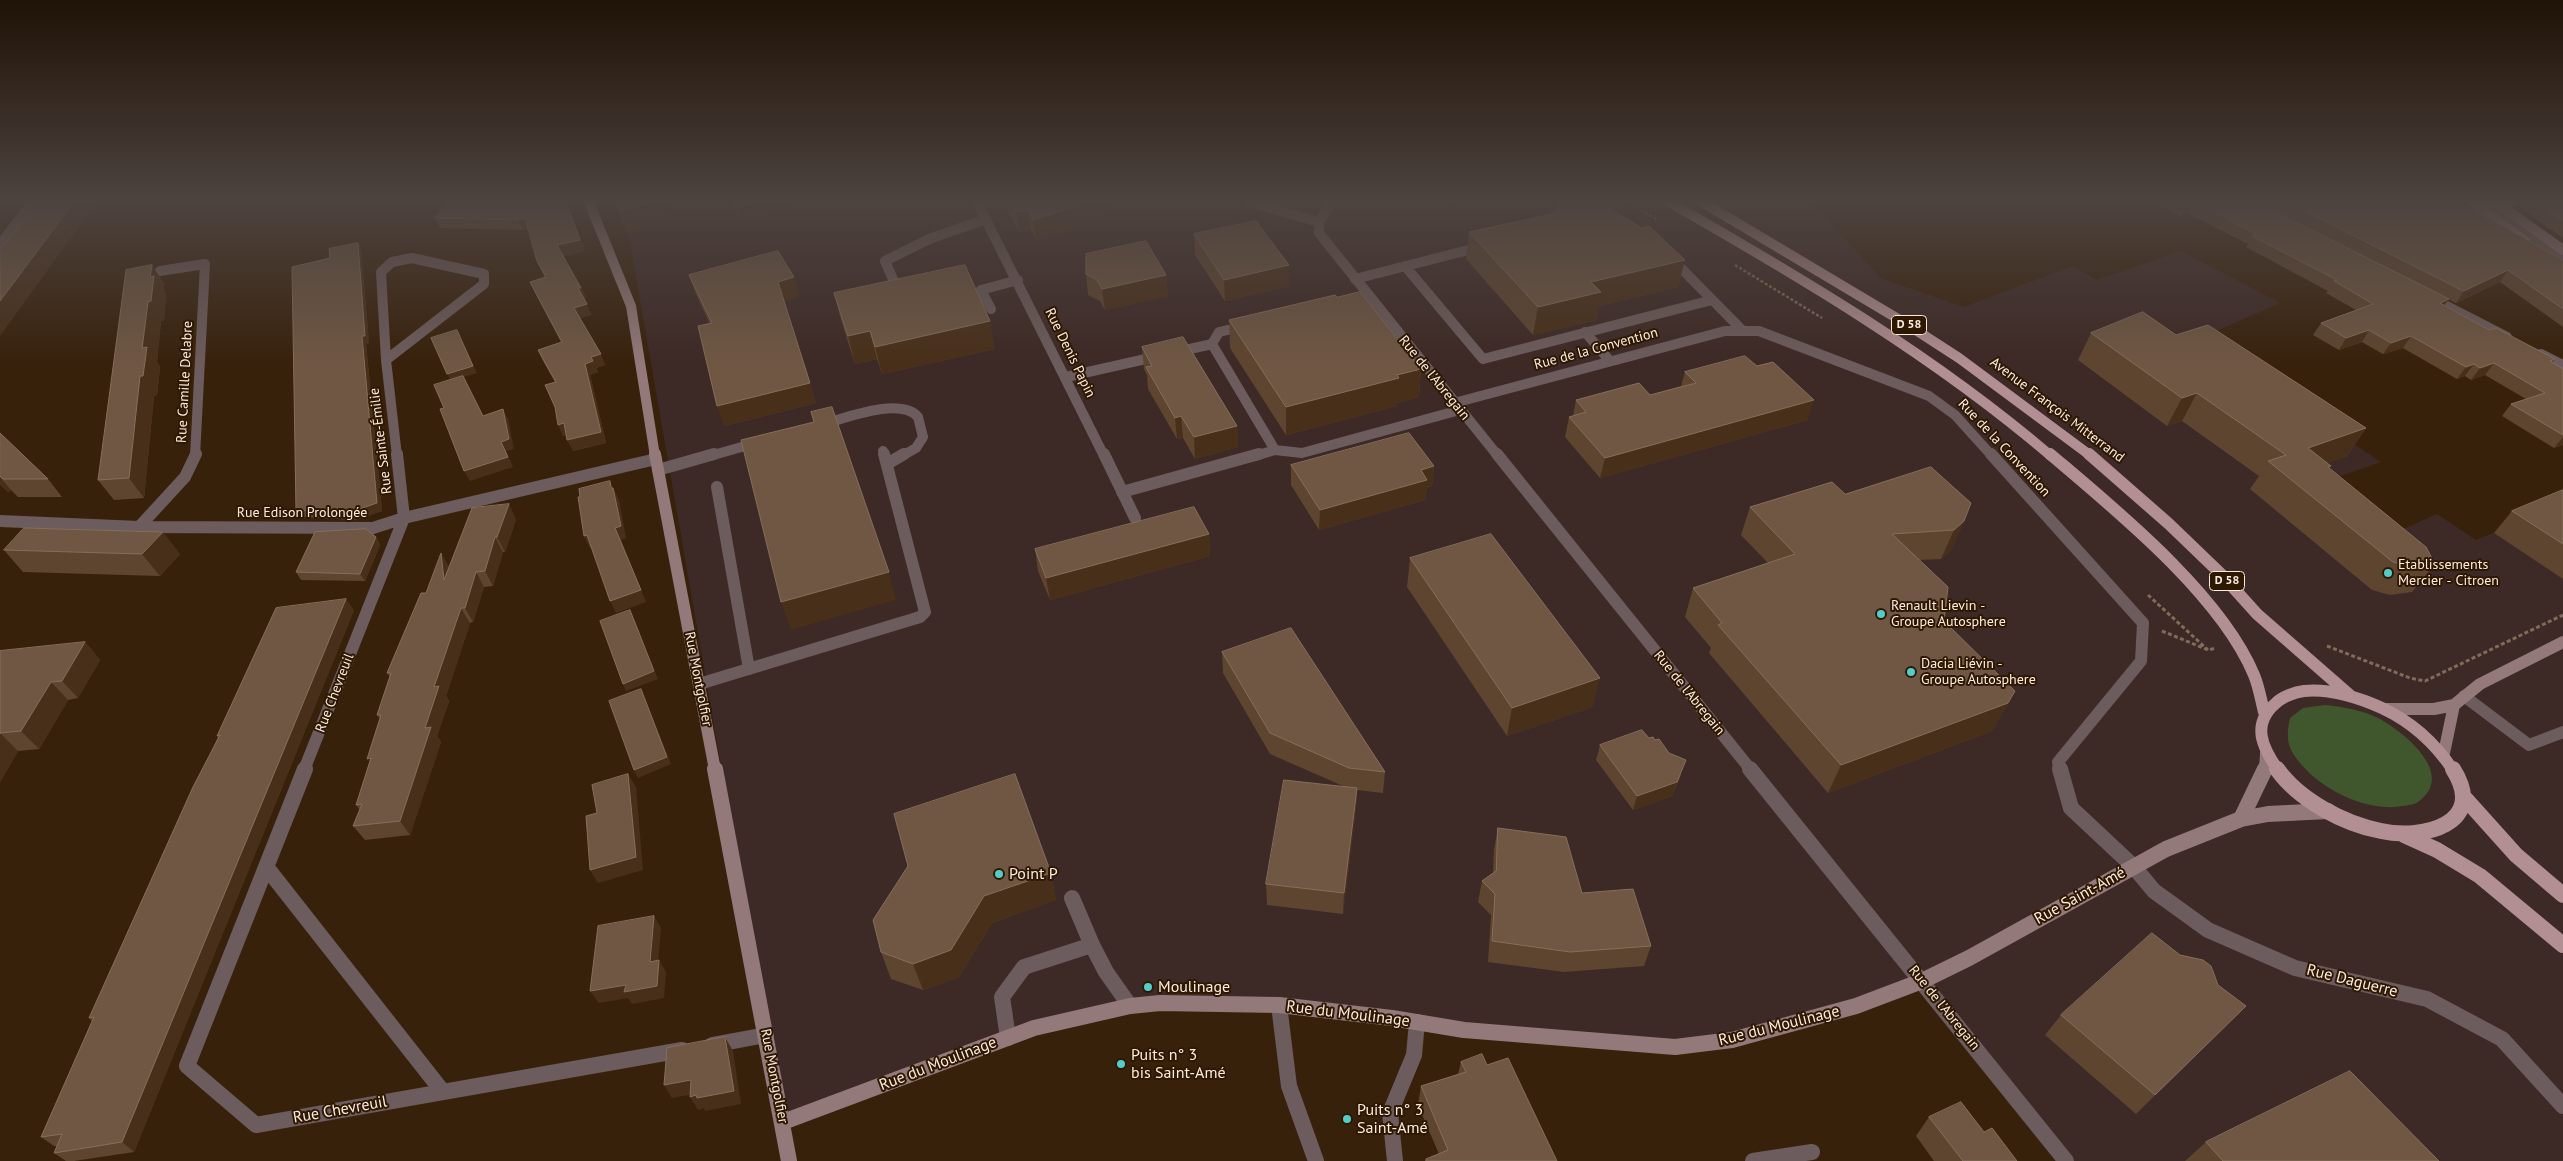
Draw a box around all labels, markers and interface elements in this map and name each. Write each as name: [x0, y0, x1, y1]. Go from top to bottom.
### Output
street label: Rue Denis Papin: [1041, 306, 1099, 400]
road number: D 58: [1892, 316, 1926, 334]
street label: Rue Camille Delabre: [173, 321, 197, 443]
street label: Rue de la Convention: [1532, 324, 1660, 374]
street label: Rue de l'Abregain: [1395, 332, 1473, 424]
street label: Avenue François Mitterrand: [1987, 354, 2127, 466]
street label: Rue Sainte-Émilie: [366, 387, 396, 495]
street label: Rue de la Convention: [1954, 396, 2054, 500]
street label: Rue Edison Prolongée: [237, 505, 367, 521]
place label: Etablissements Mercier - Citroen: [2398, 557, 2499, 590]
marker: Etablissements Mercier - Citroen: [2382, 567, 2394, 579]
road number: D 58: [2210, 572, 2244, 590]
place label: Renault Lievin - Groupe Autosphere: [1891, 598, 2006, 630]
marker: Renault Lievin - Groupe Autosphere: [1875, 608, 1887, 620]
street label: Rue Montgolfier: [681, 630, 715, 728]
street label: Rue de l'Abregain: [1650, 647, 1728, 739]
street label: Rue Chevreuil: [312, 651, 358, 735]
place label: Dacia Liévin - Groupe Autosphere: [1921, 656, 2036, 689]
marker: Dacia Liévin - Groupe Autosphere: [1905, 666, 1917, 678]
street label: Rue Saint-Amé: [2031, 863, 2129, 929]
place label: Point P: [1009, 864, 1058, 884]
marker: Point P: [993, 868, 1005, 880]
street label: Rue Daguerre: [2304, 960, 2400, 1002]
street label: Rue de l'Abregain: [1905, 962, 1983, 1054]
place label: Moulinage: [1158, 977, 1230, 997]
marker: Moulinage: [1142, 981, 1154, 993]
street label: Rue du Moulinage: [1285, 997, 1411, 1031]
street label: Rue du Moulinage: [1716, 1002, 1842, 1050]
street label: Rue Montgolfier: [757, 1027, 791, 1125]
street label: Rue du Moulinage: [877, 1033, 999, 1095]
place label: Puits n° 3 bis Saint-Amé: [1131, 1045, 1226, 1083]
marker: Puits n° 3 bis Saint-Amé: [1115, 1058, 1127, 1070]
street label: Rue Chevreuil: [292, 1092, 388, 1128]
place label: Puits n° 3 Saint-Amé: [1357, 1100, 1428, 1138]
marker: Puits n° 3 Saint-Amé: [1341, 1113, 1353, 1125]

